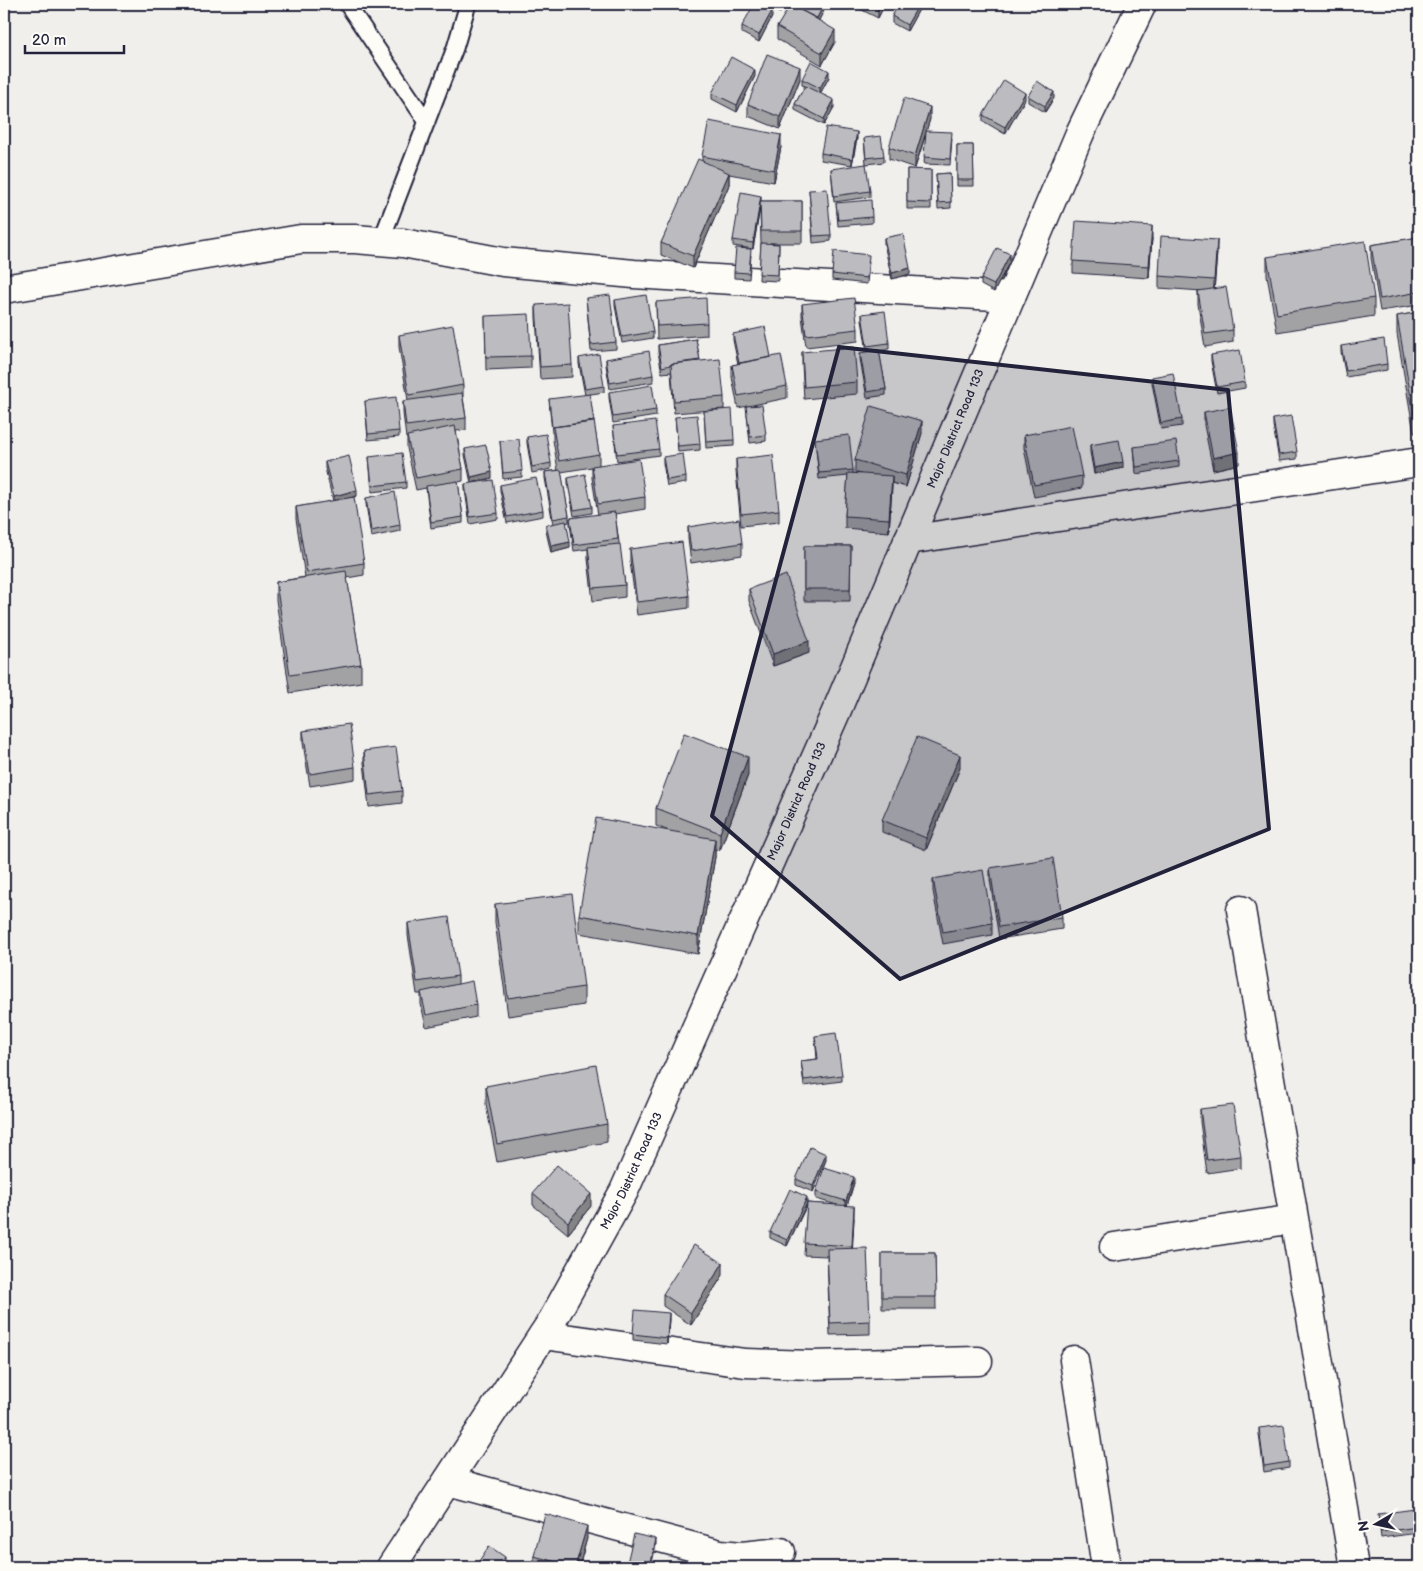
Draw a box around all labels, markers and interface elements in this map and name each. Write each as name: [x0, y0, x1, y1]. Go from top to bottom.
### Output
scale bar: [25, 22, 124, 54]
text: 20 m: [32, 31, 66, 50]
street label: Major District Road 133: [924, 367, 988, 491]
street label: Major District Road 133: [764, 740, 830, 863]
street label: Major District Road 133: [597, 1110, 666, 1232]
north arrow: [1350, 1498, 1400, 1548]
text: N: [1354, 1519, 1373, 1532]

